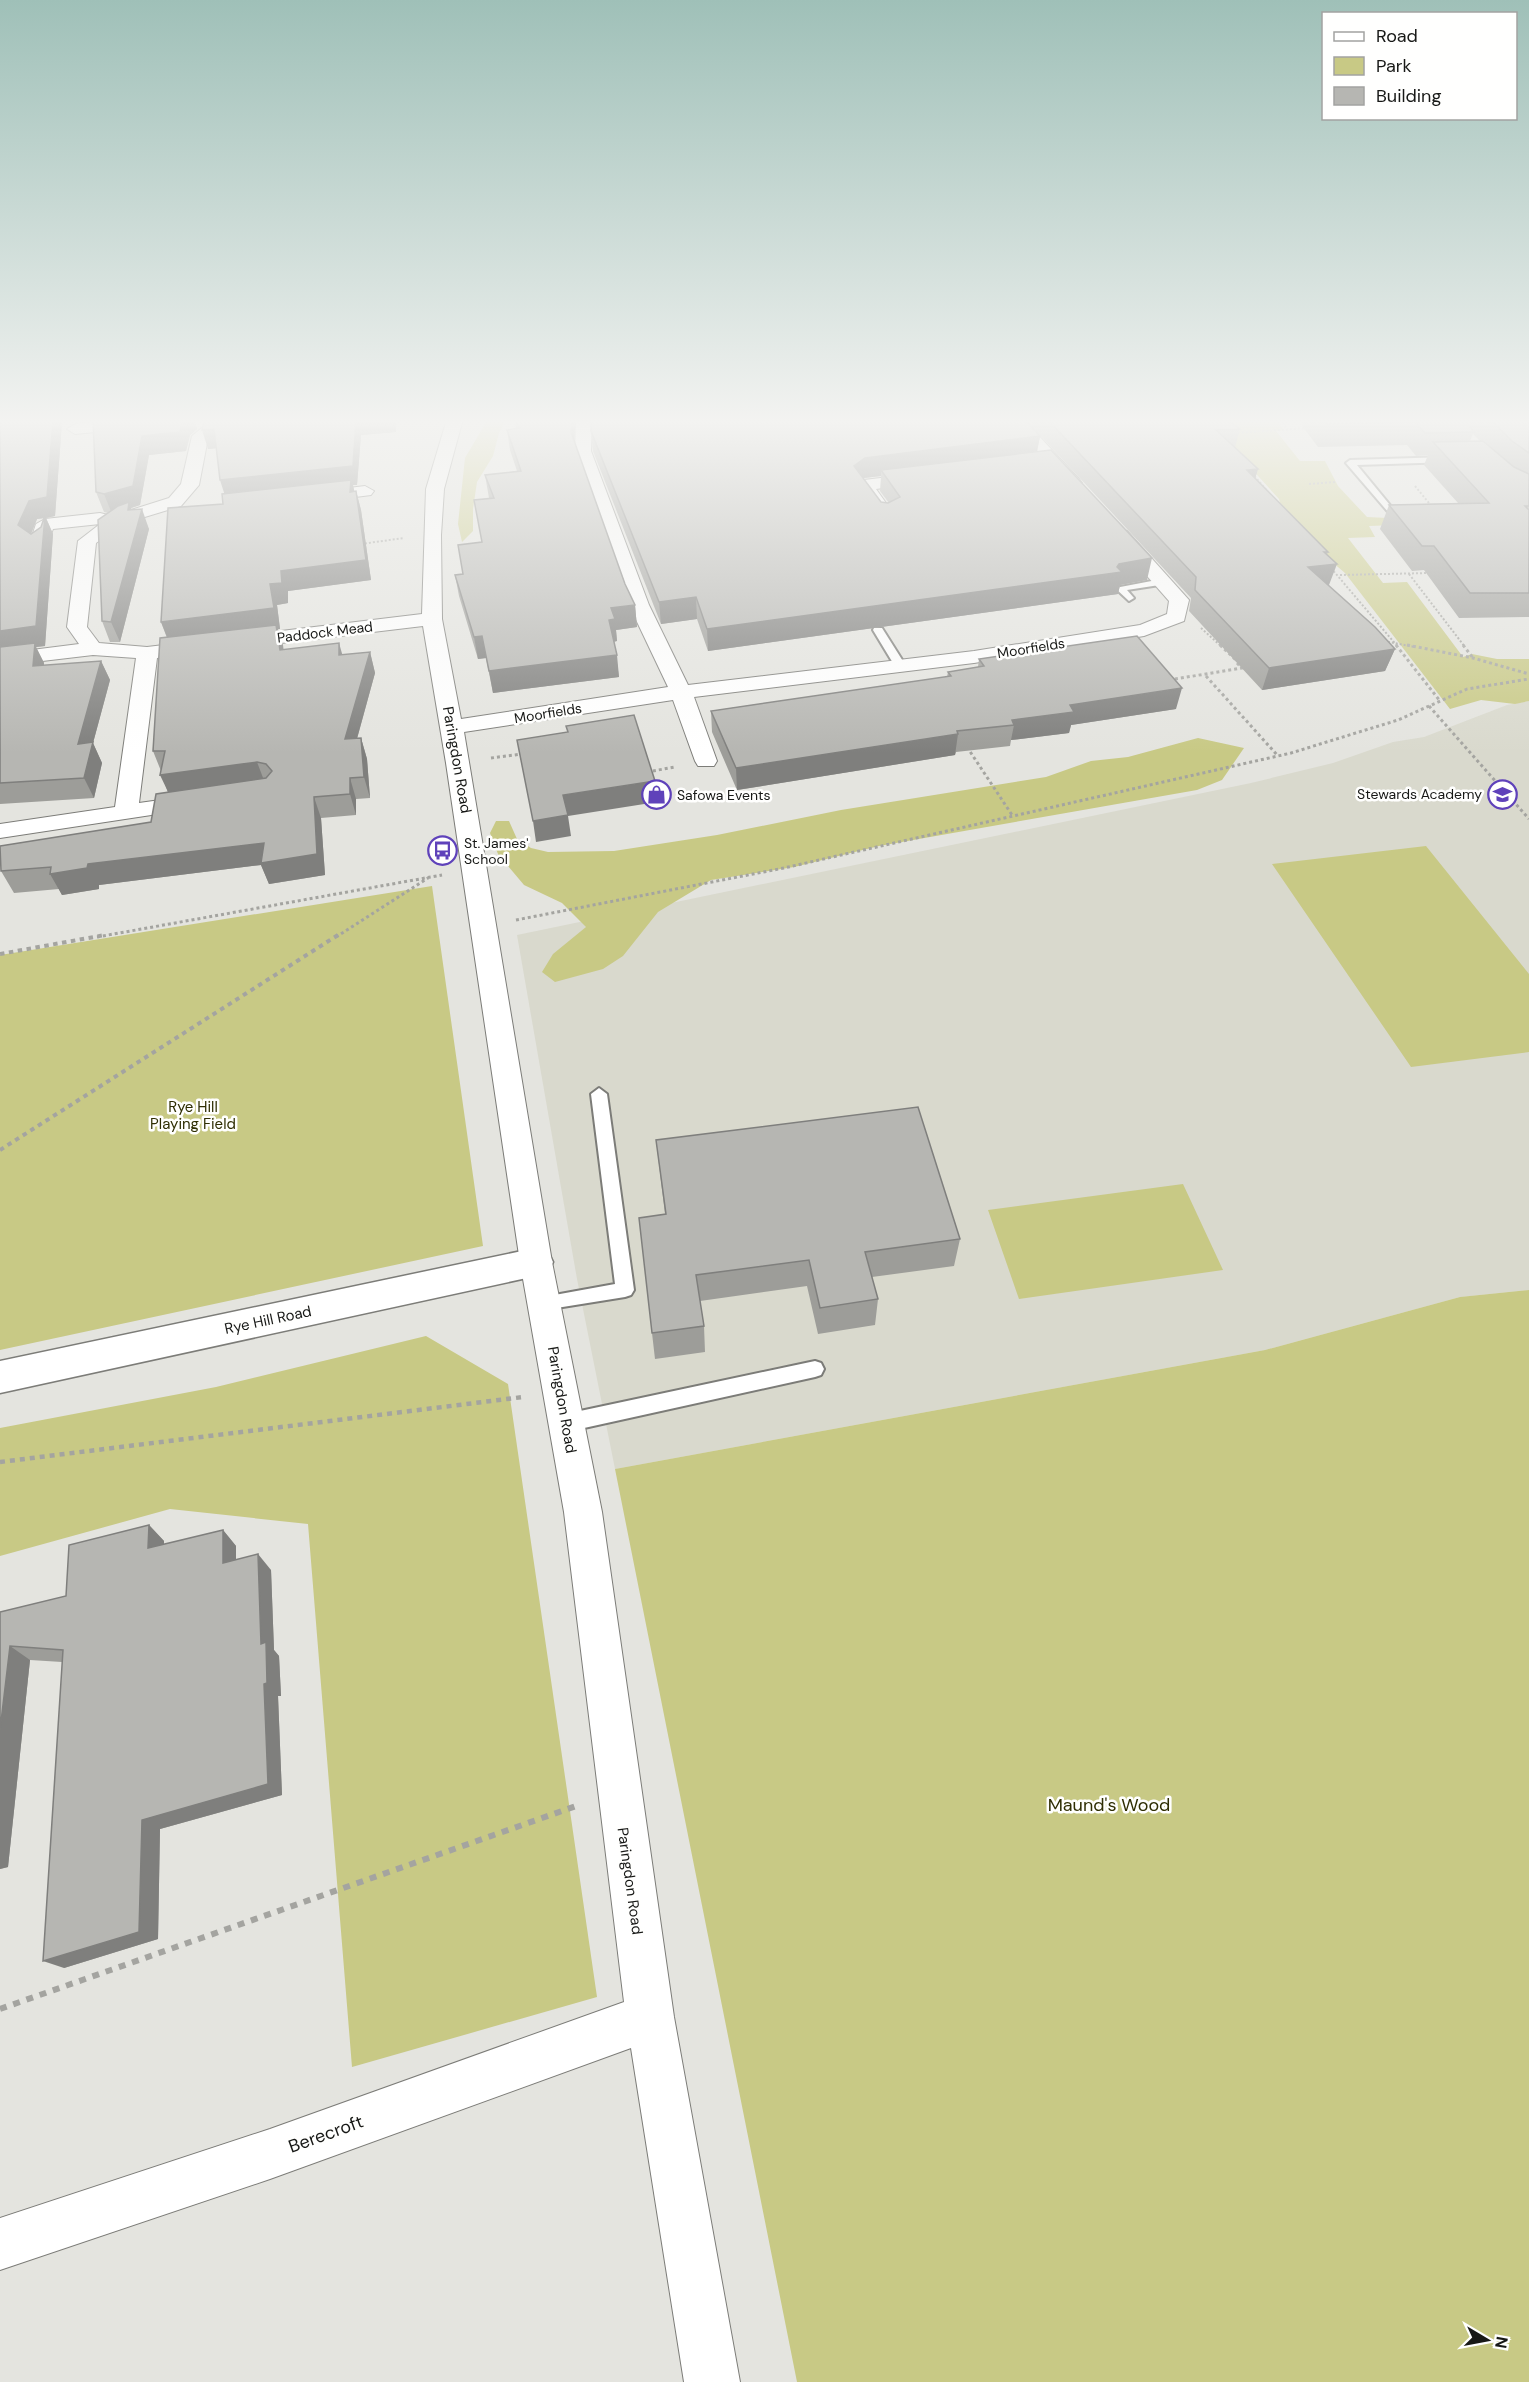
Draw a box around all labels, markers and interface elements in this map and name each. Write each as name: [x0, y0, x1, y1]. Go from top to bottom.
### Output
legend: [1322, 12, 1517, 120]
text: Road: [1376, 24, 1418, 48]
text: Park: [1376, 54, 1412, 78]
text: Building: [1376, 84, 1441, 108]
street label: Paddock Mead: [276, 617, 374, 647]
street label: Moorfields: [996, 634, 1066, 662]
street label: Moorfields: [513, 699, 583, 727]
street label: Paringdon Road: [438, 705, 476, 815]
school or university icon: Stewards Academy: [1487, 778, 1519, 810]
shop icon: Safowa Events: [640, 779, 672, 811]
place label: Stewards Academy: [1357, 785, 1482, 803]
place label: Safowa Events: [677, 786, 770, 804]
place label: St. James' School: [464, 834, 528, 868]
bus stop icon: St. James' School: [427, 835, 459, 867]
park label: Rye Hill Playing Field: [150, 1097, 236, 1134]
street label: Rye Hill Road: [223, 1301, 313, 1339]
street label: Paringdon Road: [543, 1345, 581, 1455]
park label: Maund's Wood: [1048, 1793, 1170, 1817]
street label: Paringdon Road: [613, 1826, 647, 1936]
street label: Berecroft: [285, 2109, 367, 2159]
north arrow: [1457, 2310, 1517, 2370]
text: N: [1490, 2335, 1513, 2350]

